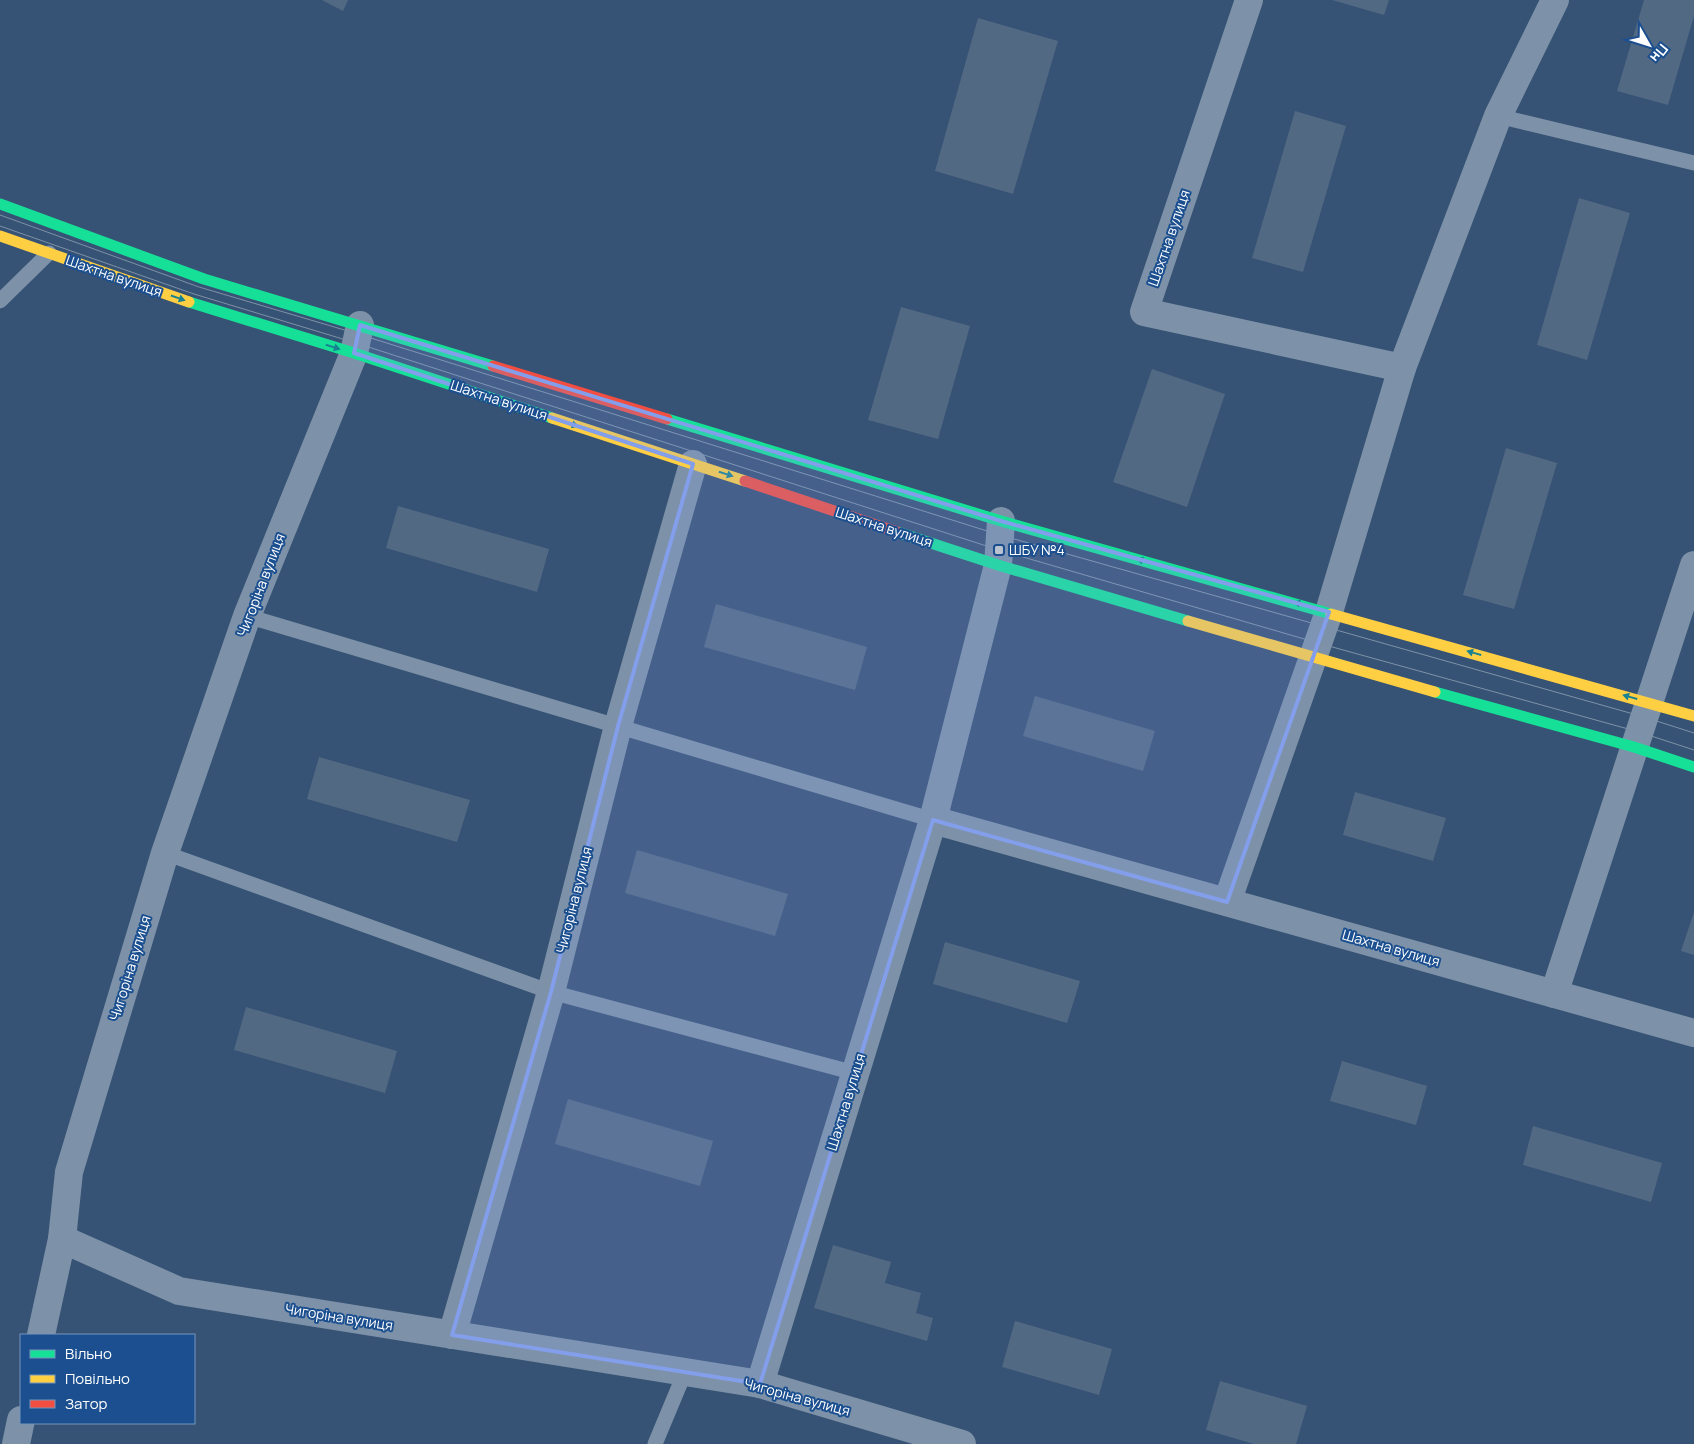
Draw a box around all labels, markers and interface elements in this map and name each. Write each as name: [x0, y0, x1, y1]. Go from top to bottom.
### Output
north arrow: [1624, 20, 1674, 70]
text: Пн: [1646, 40, 1673, 67]
street label: Шахтна вулиця: [1143, 187, 1194, 289]
street label: Шахтна вулиця: [63, 250, 165, 301]
one-way arrow: [171, 295, 186, 302]
one-way arrow: [326, 343, 341, 351]
street label: Шахтна вулиця: [448, 375, 550, 424]
one-way arrow: [564, 421, 579, 428]
one-way arrow: [718, 471, 733, 479]
street label: Шахтна вулиця: [833, 502, 935, 551]
street label: Чигоріна вулиця: [232, 530, 289, 639]
place label: ШБУ №4: [1009, 540, 1065, 559]
marker: ШБУ №4: [993, 544, 1005, 556]
one-way arrow: [1137, 556, 1152, 564]
one-way arrow: [1293, 600, 1308, 608]
one-way arrow: [1466, 649, 1482, 657]
one-way arrow: [1623, 693, 1638, 701]
street label: Чигоріна вулиця: [551, 845, 596, 955]
street label: Чигоріна вулиця: [104, 913, 155, 1023]
street label: Шахтна вулиця: [1340, 924, 1442, 971]
street label: Шахтна вулиця: [822, 1051, 869, 1153]
street label: Чигоріна вулиця: [284, 1299, 394, 1334]
legend: [20, 1334, 195, 1424]
text: Вільно: [65, 1343, 112, 1364]
text: Повільно: [65, 1368, 130, 1389]
street label: Чигоріна вулиця: [742, 1373, 852, 1420]
text: Затор: [65, 1393, 108, 1414]

